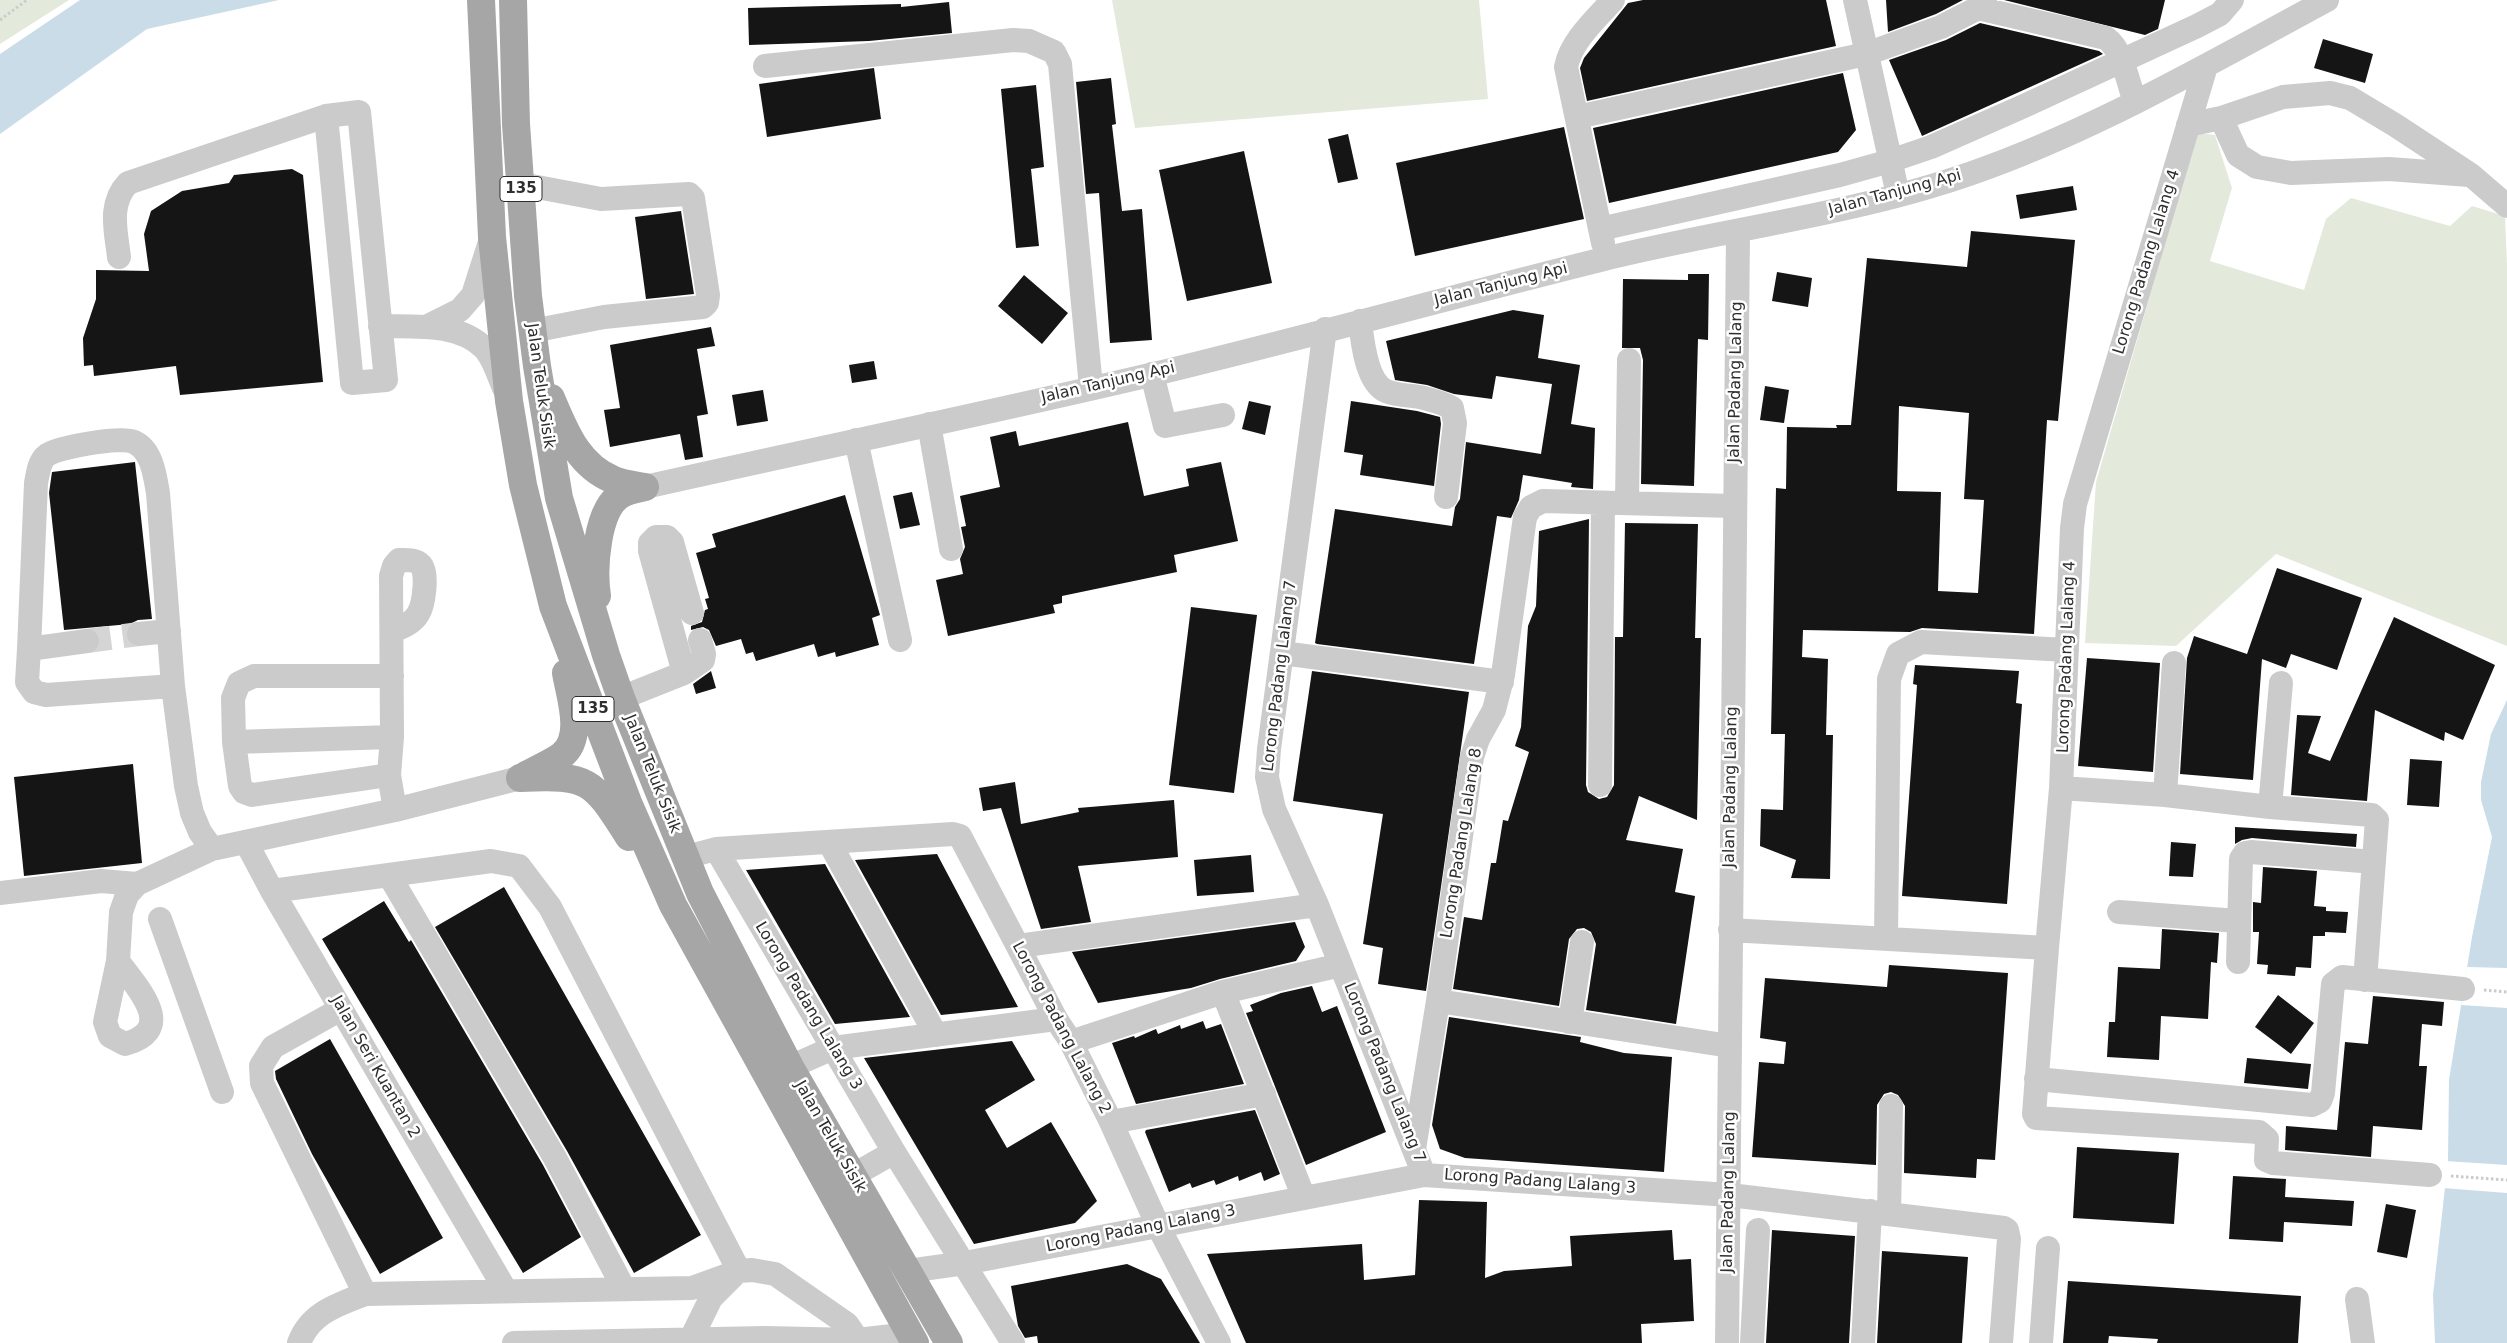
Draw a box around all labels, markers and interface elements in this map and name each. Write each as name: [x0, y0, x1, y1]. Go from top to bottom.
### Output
street label: Jalan Tanjung Api: [1827, 166, 1963, 220]
street label: Lorong Padang Lalang 4: [2110, 167, 2184, 357]
road number: 135: [500, 176, 542, 202]
street label: Jalan Tanjung Api: [1432, 259, 1570, 311]
street label: Jalan Padang Lalang: [1725, 301, 1747, 463]
street label: Jalan Teluk Sisik: [522, 322, 558, 450]
street label: Jalan Tanjung Api: [1039, 358, 1177, 408]
street label: Lorong Padang Lalang 4: [2054, 561, 2080, 753]
street label: Lorong Padang Lalang 7: [1259, 579, 1301, 773]
road number: 135: [572, 696, 614, 722]
street label: Jalan Padang Lalang: [1720, 706, 1742, 868]
street label: Jalan Teluk Sisik: [619, 712, 685, 836]
street label: Lorong Padang Lalang 8: [1437, 746, 1487, 940]
street label: Lorong Padang Lalang 3: [750, 919, 866, 1093]
street label: Lorong Padang Lalang 2: [1007, 939, 1115, 1117]
street label: Lorong Padang Lalang 7: [1339, 980, 1429, 1166]
street label: Jalan Seri Kuantan 2: [326, 992, 424, 1142]
street label: Jalan Teluk Sisik: [790, 1077, 870, 1197]
street label: Jalan Padang Lalang: [1718, 1111, 1740, 1273]
street label: Lorong Padang Lalang 3: [1443, 1166, 1637, 1198]
street label: Lorong Padang Lalang 3: [1045, 1201, 1237, 1257]

